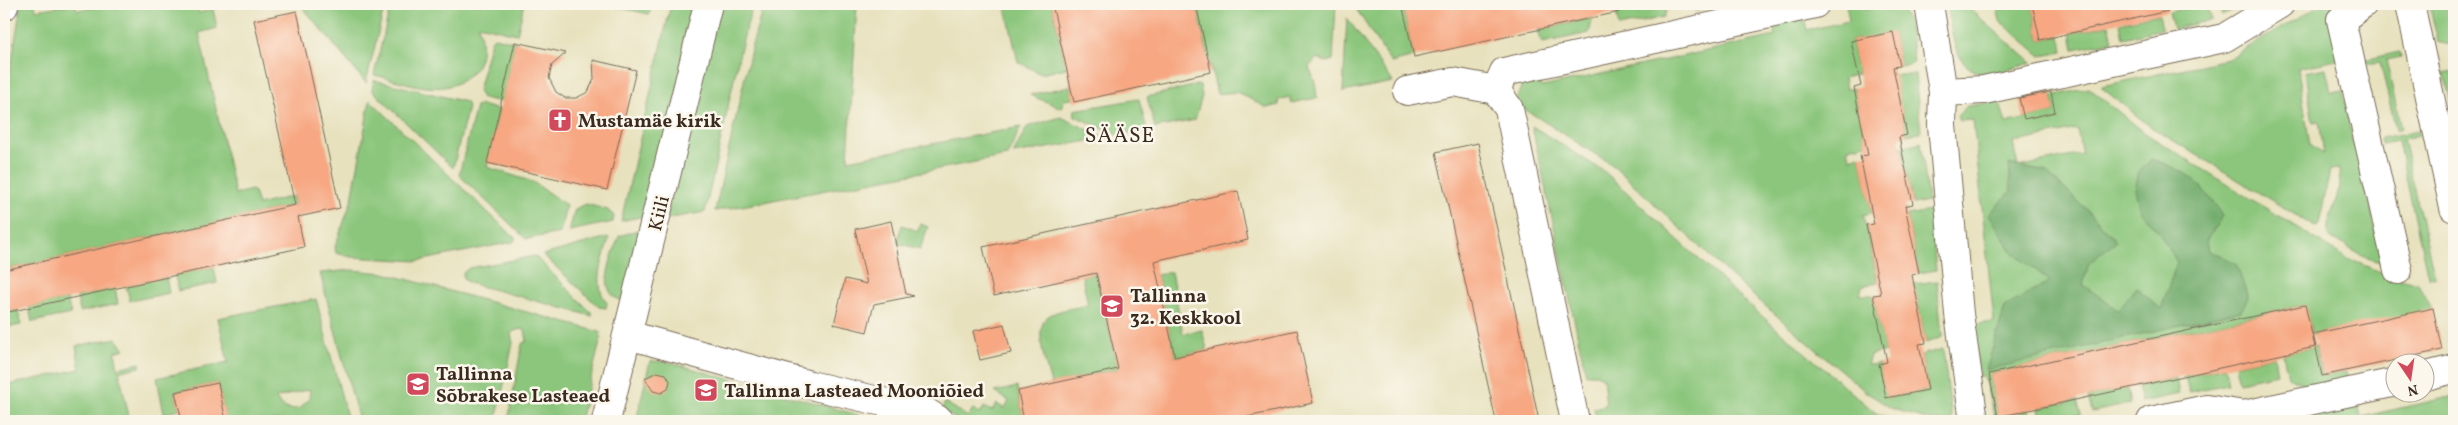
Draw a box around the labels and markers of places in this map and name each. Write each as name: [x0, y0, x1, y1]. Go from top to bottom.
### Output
church icon: Mustamäe kirik: [547, 107, 573, 133]
place label: Mustamäe kirik: [578, 109, 722, 135]
place label: Tallinna 32. Keskkool: [1130, 284, 1241, 332]
school or university icon: Tallinna 32. Keskkool: [1099, 293, 1125, 319]
place label: Tallinna Sõbrakese Lasteaed: [436, 362, 611, 410]
school or university icon: Tallinna Sõbrakese Lasteaed: [405, 371, 431, 397]
school or university icon: Tallinna Lasteaed Mooniõied: [693, 377, 719, 403]
place label: Tallinna Lasteaed Mooniõied: [724, 379, 984, 405]

